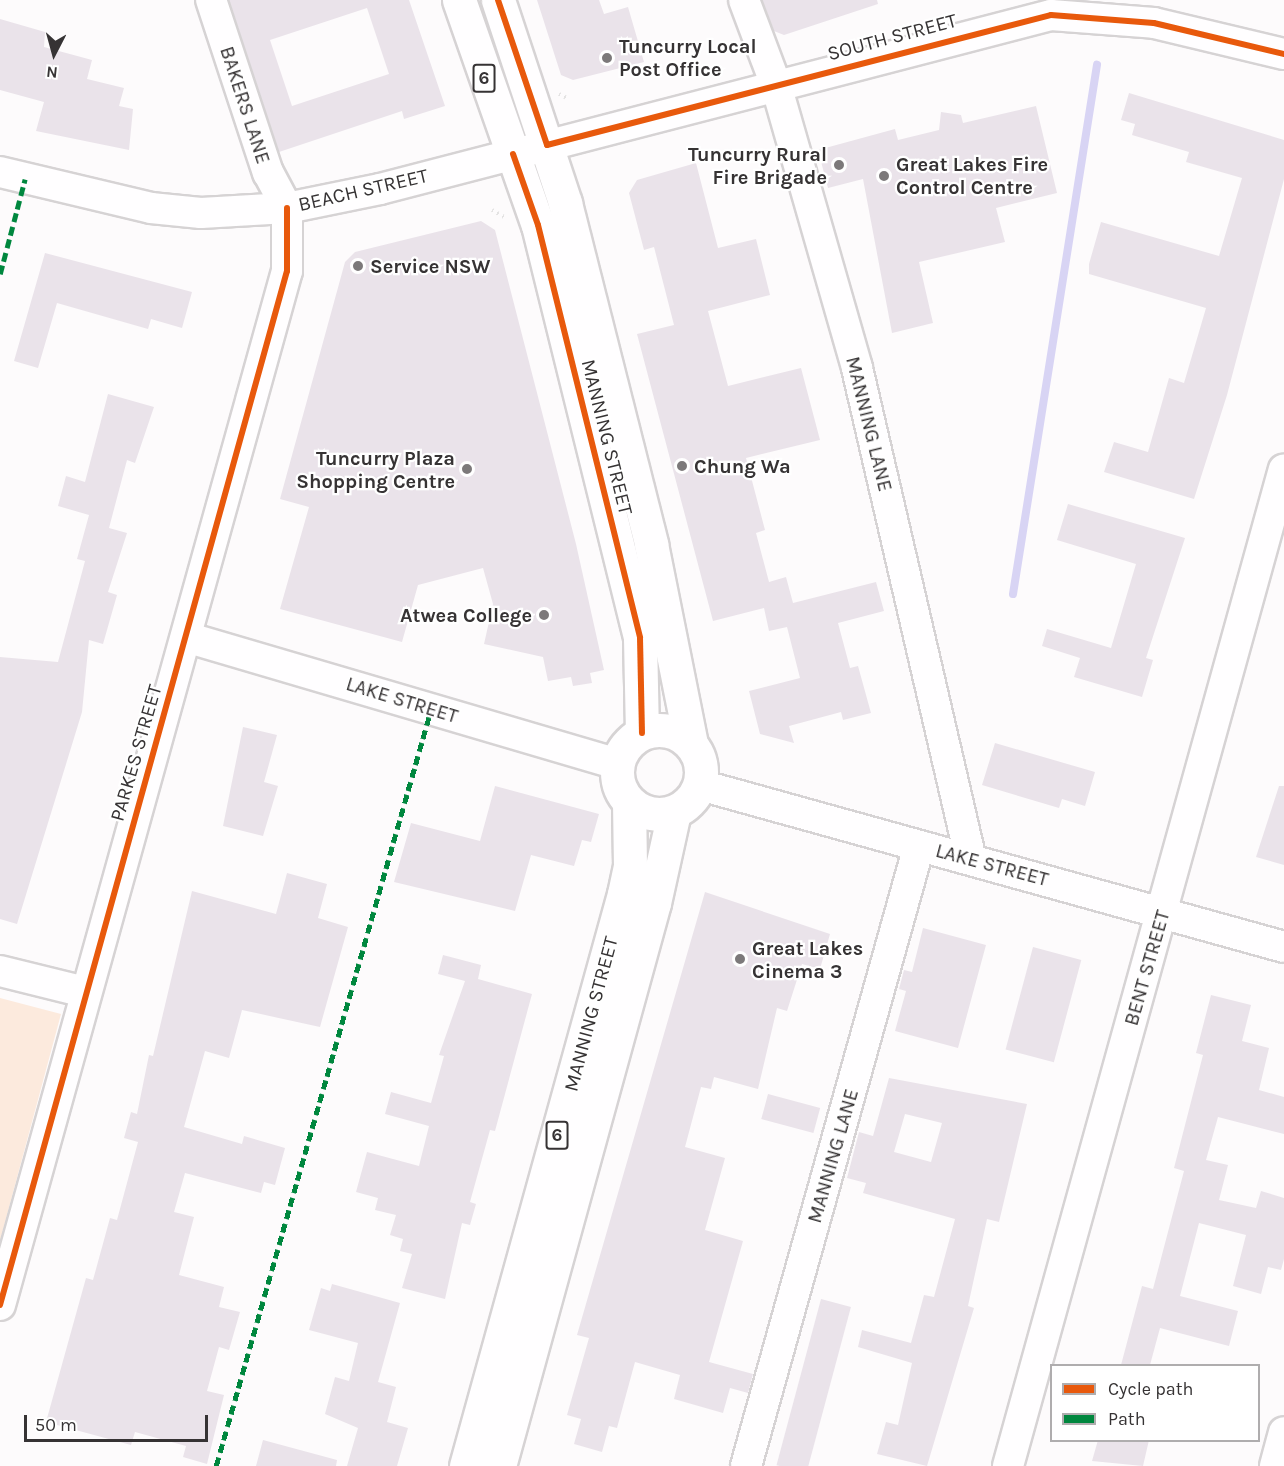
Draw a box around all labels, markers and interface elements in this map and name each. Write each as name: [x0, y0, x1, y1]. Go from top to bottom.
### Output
street label: SOUTH STREET: [825, 8, 959, 66]
north arrow: [24, 24, 84, 84]
place label: Tuncurry Local Post Office: [619, 34, 757, 81]
street label: BAKERS LANE: [215, 43, 275, 167]
marker: Tuncurry Local Post Office: [600, 51, 614, 65]
text: N: [45, 62, 59, 82]
road number: 6: [472, 63, 496, 93]
place label: Tuncurry Rural Fire Brigade: [688, 142, 827, 189]
place label: Great Lakes Fire Control Centre: [896, 152, 1048, 199]
marker: Tuncurry Rural Fire Brigade: [832, 158, 846, 172]
street label: BEACH STREET: [296, 163, 430, 217]
marker: Great Lakes Fire Control Centre: [877, 169, 891, 183]
place label: Service NSW: [370, 254, 490, 278]
marker: Service NSW: [351, 259, 365, 273]
street label: MANNING LANE: [841, 354, 897, 494]
street label: MANNING STREET: [576, 357, 638, 517]
place label: Tuncurry Plaza Shopping Centre: [296, 446, 455, 493]
place label: Chung Wa: [694, 454, 791, 478]
marker: Chung Wa: [675, 459, 689, 473]
marker: Tuncurry Plaza Shopping Centre: [460, 462, 474, 476]
place label: Atwea College: [400, 603, 532, 627]
marker: Atwea College: [537, 608, 551, 622]
street label: LAKE STREET: [343, 672, 461, 728]
street label: PARKES STREET: [105, 682, 167, 824]
street label: LAKE STREET: [933, 838, 1051, 892]
street label: BENT STREET: [1119, 908, 1175, 1028]
street label: MANNING STREET: [559, 934, 623, 1094]
place label: Great Lakes Cinema 3: [752, 936, 863, 983]
marker: Great Lakes Cinema 3: [733, 952, 747, 966]
street label: MANNING LANE: [802, 1086, 864, 1226]
road number: 6: [545, 1120, 569, 1150]
legend: [1050, 1364, 1260, 1442]
text: Cycle path: [1108, 1378, 1193, 1400]
scale bar: [27, 1403, 212, 1441]
text: Path: [1108, 1408, 1146, 1430]
text: 50 m: [35, 1414, 77, 1436]

